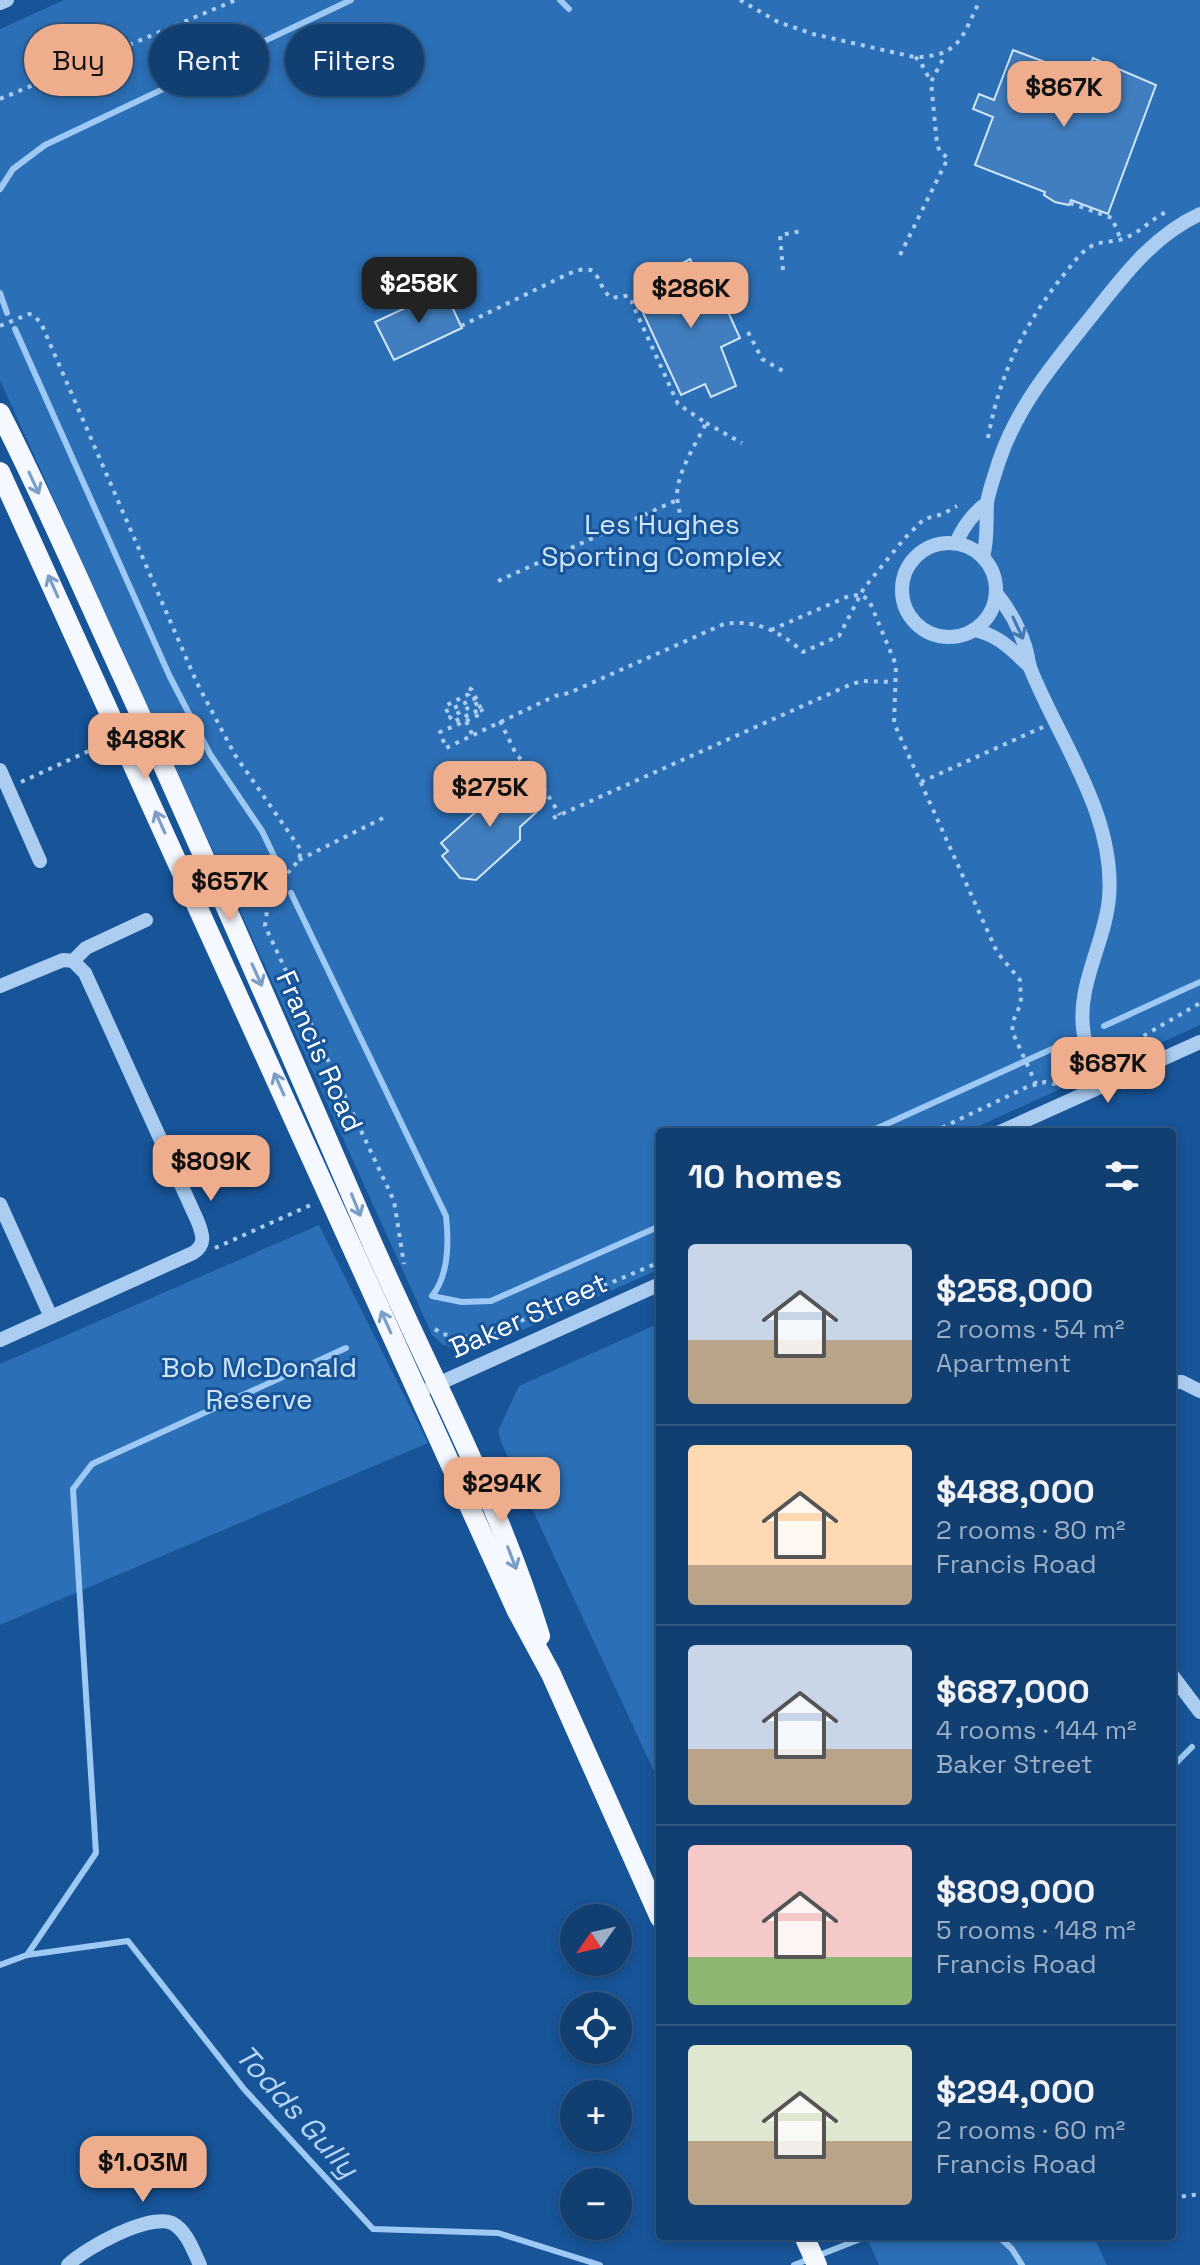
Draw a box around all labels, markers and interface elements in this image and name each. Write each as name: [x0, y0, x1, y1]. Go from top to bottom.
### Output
chip: Buy: [24, 24, 133, 96]
chip: Rent: [149, 24, 269, 96]
chip: Filters: [285, 24, 424, 96]
pin: $867K: [1008, 61, 1120, 129]
text: $867K: [1025, 70, 1103, 104]
pin: $258K: [363, 257, 475, 325]
pin: $286K: [635, 262, 747, 330]
text: $258K: [380, 266, 458, 300]
text: $286K: [651, 271, 731, 305]
one-way arrow: [27, 471, 42, 495]
park label: Les Hughes Sporting Complex: [541, 506, 783, 574]
one-way arrow: [44, 574, 59, 598]
one-way arrow: [1011, 615, 1026, 640]
pin: $488K: [90, 713, 202, 781]
text: $488K: [106, 722, 186, 756]
pin: $275K: [434, 761, 546, 829]
text: $275K: [451, 770, 529, 804]
one-way arrow: [152, 811, 167, 835]
pin: $657K: [174, 855, 286, 923]
text: $657K: [191, 864, 269, 898]
one-way arrow: [250, 963, 265, 987]
street label: Francis Road: [268, 965, 372, 1137]
pin: $687K: [1052, 1037, 1164, 1105]
text: $687K: [1069, 1046, 1147, 1080]
one-way arrow: [271, 1073, 286, 1097]
pin: $809K: [155, 1135, 267, 1203]
text: $809K: [171, 1144, 251, 1178]
icon: filters: [1100, 1154, 1144, 1198]
text: 10 homes: [688, 1155, 842, 1198]
one-way arrow: [349, 1192, 364, 1216]
street label: Baker Street: [444, 1264, 612, 1366]
text: $258,000: [936, 1269, 1093, 1312]
icon: home: [752, 1276, 848, 1372]
one-way arrow: [378, 1310, 393, 1334]
text: 2 rooms · 54 m²: [936, 1312, 1125, 1346]
text: Apartment: [936, 1346, 1071, 1380]
park label: Bob McDonald Reserve: [161, 1349, 357, 1417]
pin: $294K: [446, 1457, 558, 1525]
text: $294K: [462, 1466, 542, 1500]
text: $488,000: [936, 1470, 1095, 1513]
icon: home: [752, 1477, 848, 1573]
text: 2 rooms · 80 m²: [936, 1513, 1126, 1547]
one-way arrow: [506, 1545, 520, 1570]
text: Francis Road: [936, 1547, 1096, 1581]
text: $687,000: [936, 1670, 1090, 1713]
icon: home: [752, 1677, 848, 1773]
text: 4 rooms · 144 m²: [936, 1713, 1137, 1747]
text: Baker Street: [936, 1747, 1093, 1781]
text: $809,000: [936, 1870, 1095, 1913]
icon: home: [752, 1877, 848, 1973]
north arrow: [560, 1904, 632, 1976]
map controls: [560, 1904, 632, 2240]
text: 5 rooms · 148 m²: [936, 1913, 1136, 1947]
text: Francis Road: [936, 1947, 1096, 1981]
button: locate: [560, 1992, 632, 2064]
water label: Todds Gully: [227, 2036, 368, 2187]
text: $294,000: [936, 2070, 1095, 2113]
icon: home: [752, 2077, 848, 2173]
button: +: [560, 2080, 632, 2152]
text: 2 rooms · 60 m²: [936, 2113, 1125, 2147]
pin: $1.03M: [78, 2136, 208, 2204]
text: $1.03M: [98, 2145, 188, 2179]
text: Francis Road: [936, 2147, 1096, 2181]
button: −: [560, 2168, 632, 2240]

